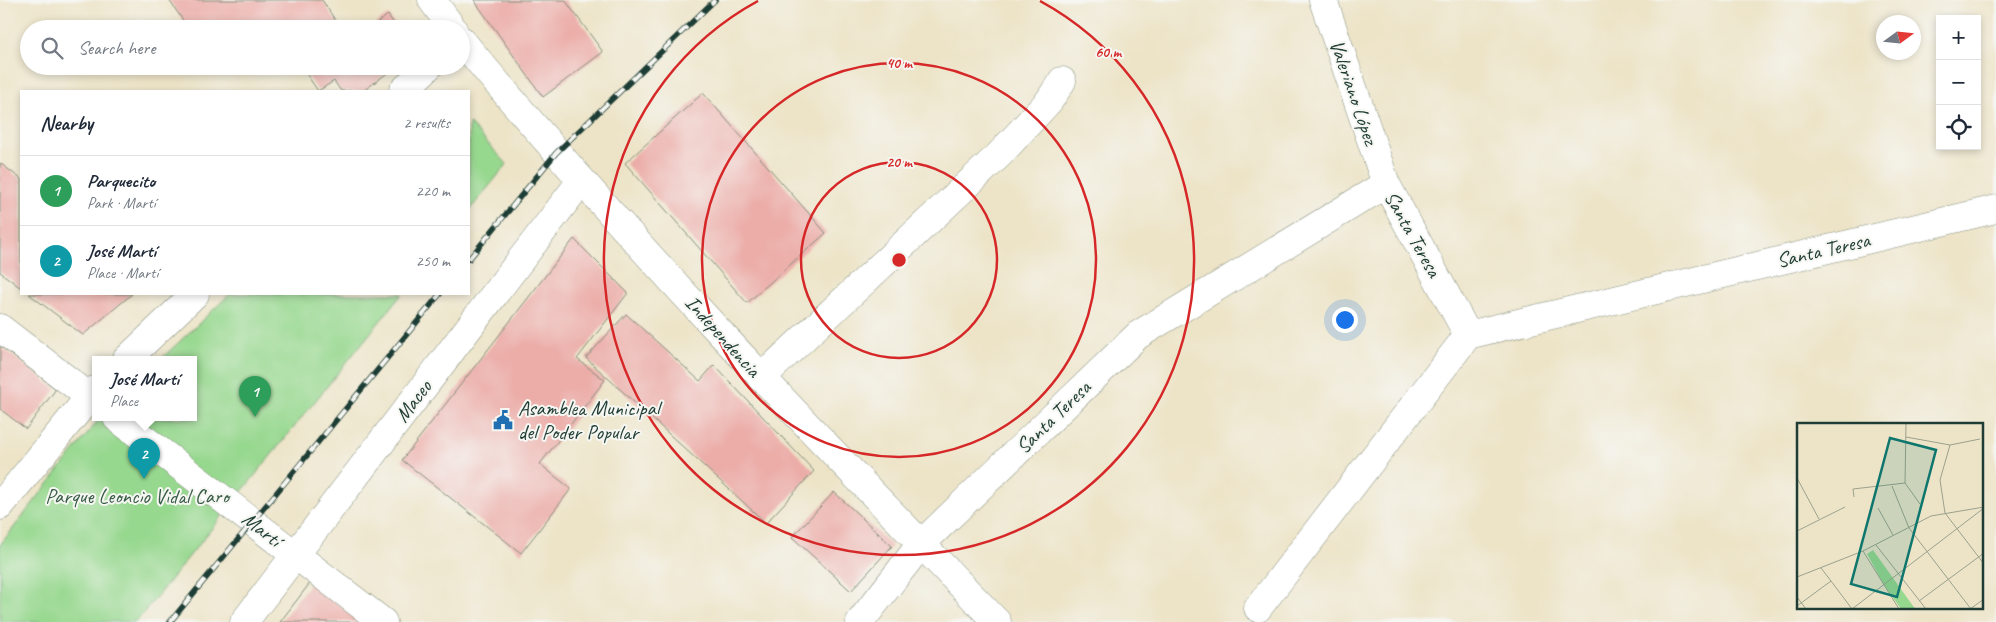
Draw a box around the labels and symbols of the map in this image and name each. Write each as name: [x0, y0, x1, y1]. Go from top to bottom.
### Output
north arrow: [1876, 15, 1921, 60]
street label: Valeriano López: [1324, 36, 1385, 150]
text: 60 m: [1095, 43, 1122, 62]
text: 40 m: [886, 54, 913, 73]
text: 20 m: [886, 153, 913, 172]
street label: Santa Teresa: [1379, 186, 1448, 283]
street label: Santa Teresa: [1774, 226, 1873, 273]
centre of rings: [890, 251, 908, 269]
street label: Independencia: [679, 290, 768, 383]
your location: [1332, 307, 1358, 333]
street label: Maceo: [389, 374, 438, 427]
street label: Santa Teresa: [1010, 374, 1097, 459]
pin: 1: [239, 376, 271, 417]
place label: Asamblea Municipal del Poder Popular: [518, 395, 663, 445]
public building icon: Asamblea Municipal del Poder Popular: [492, 409, 514, 431]
inset map: [1797, 423, 1984, 610]
pin: 2: [128, 438, 160, 479]
park label: Parque Leoncio Vidal Caro: [45, 483, 231, 509]
street label: Martí: [237, 506, 290, 555]

